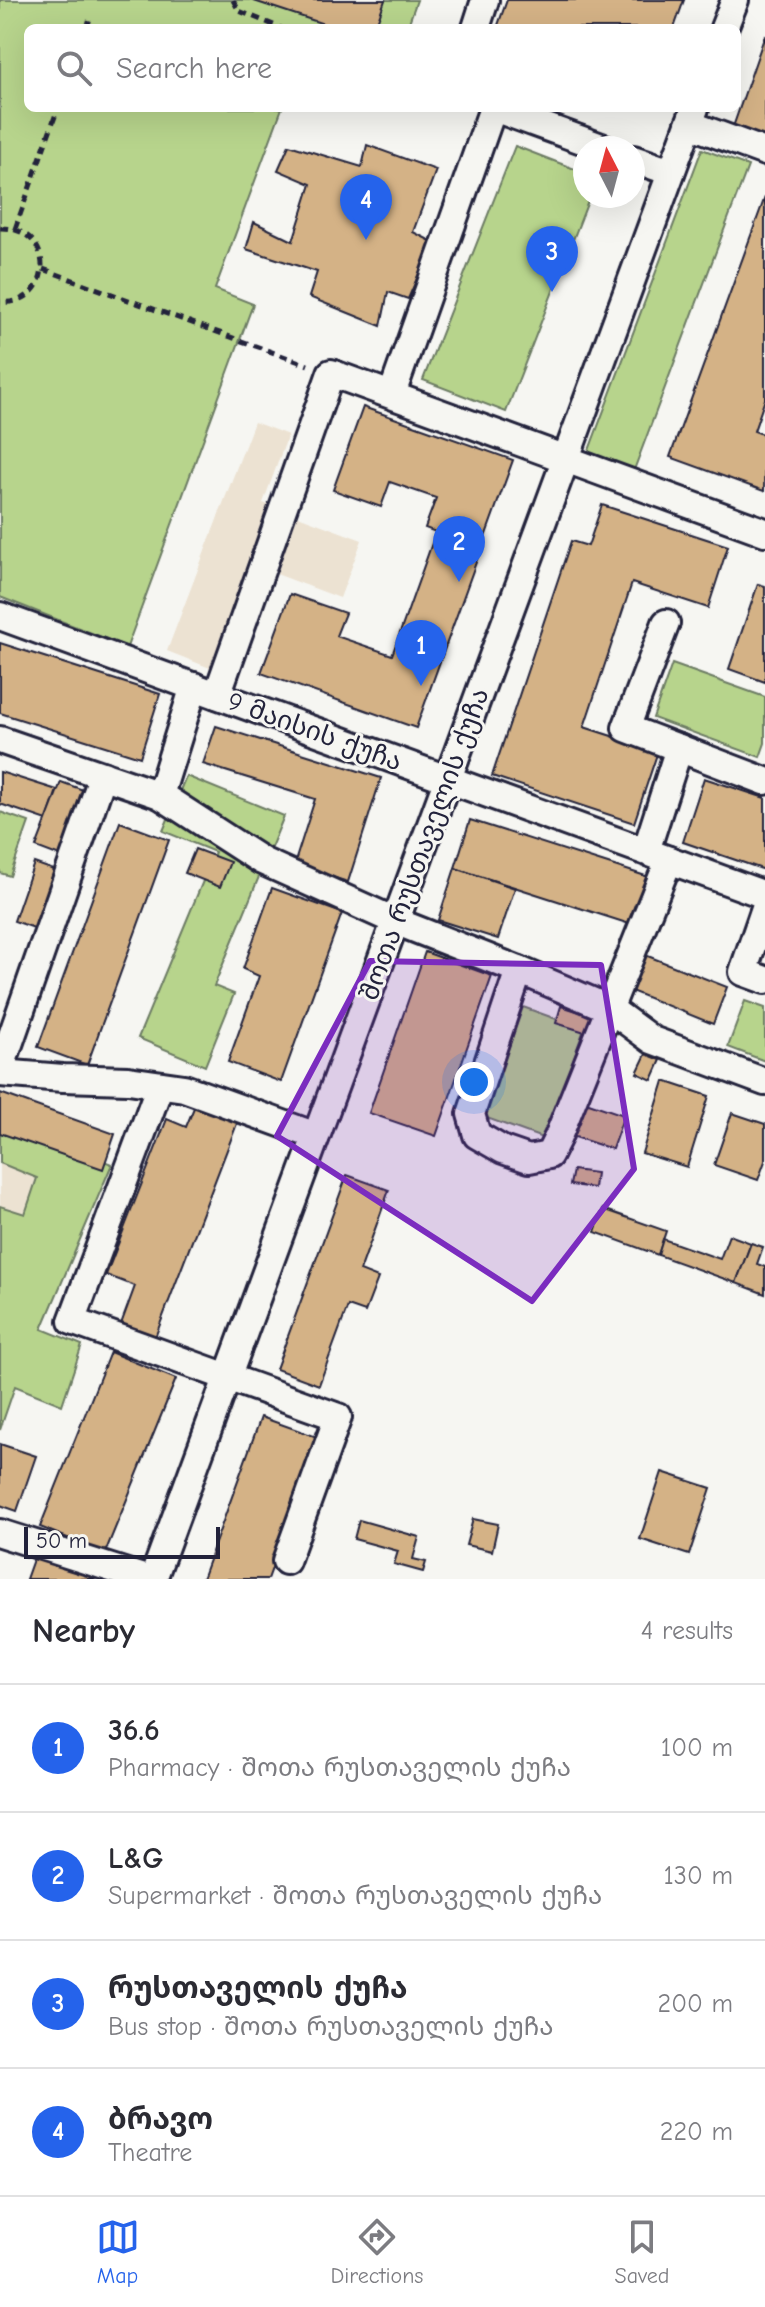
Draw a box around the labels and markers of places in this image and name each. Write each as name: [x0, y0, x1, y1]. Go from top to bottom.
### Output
pin: 4: [340, 174, 392, 240]
pin: 3: [526, 226, 578, 292]
pin: 2: [433, 516, 485, 582]
pin: 1: [395, 620, 447, 686]

